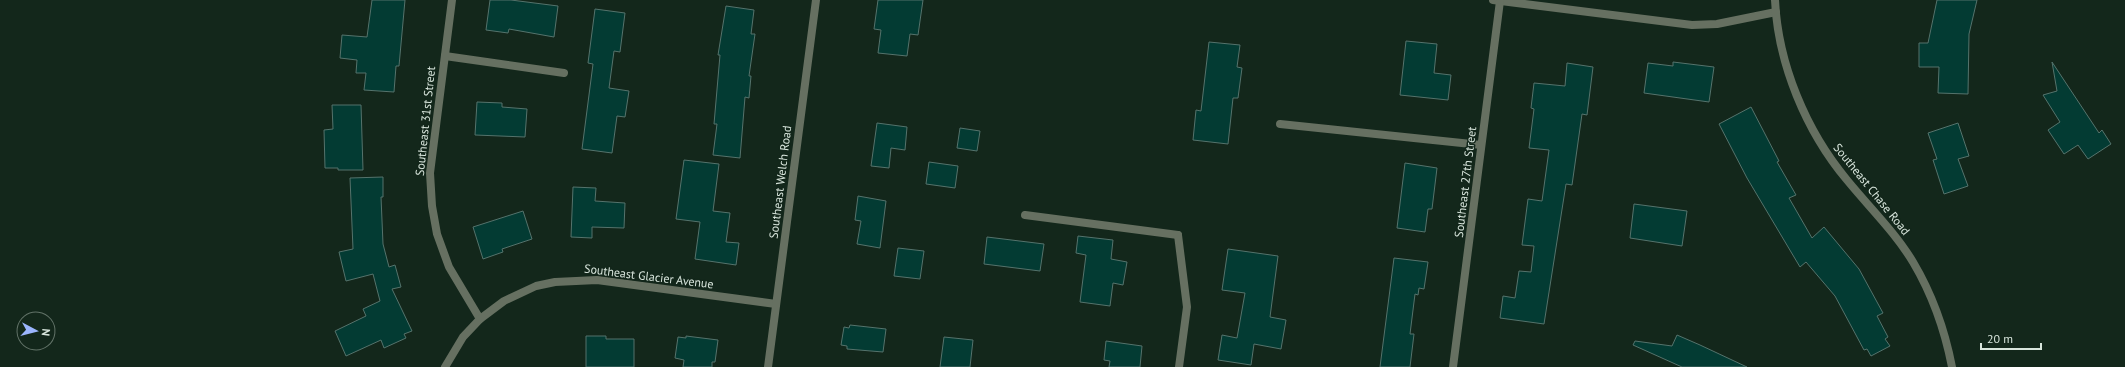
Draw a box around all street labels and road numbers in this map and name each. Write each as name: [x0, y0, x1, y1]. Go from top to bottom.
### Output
street label: Southeast 31st Street: [412, 65, 438, 177]
street label: Southeast Welch Road: [766, 125, 794, 239]
street label: Southeast 27th Street: [1451, 126, 1479, 238]
street label: Southeast Chase Road: [1830, 140, 1914, 238]
street label: Southeast Glacier Avenue: [583, 261, 715, 291]

